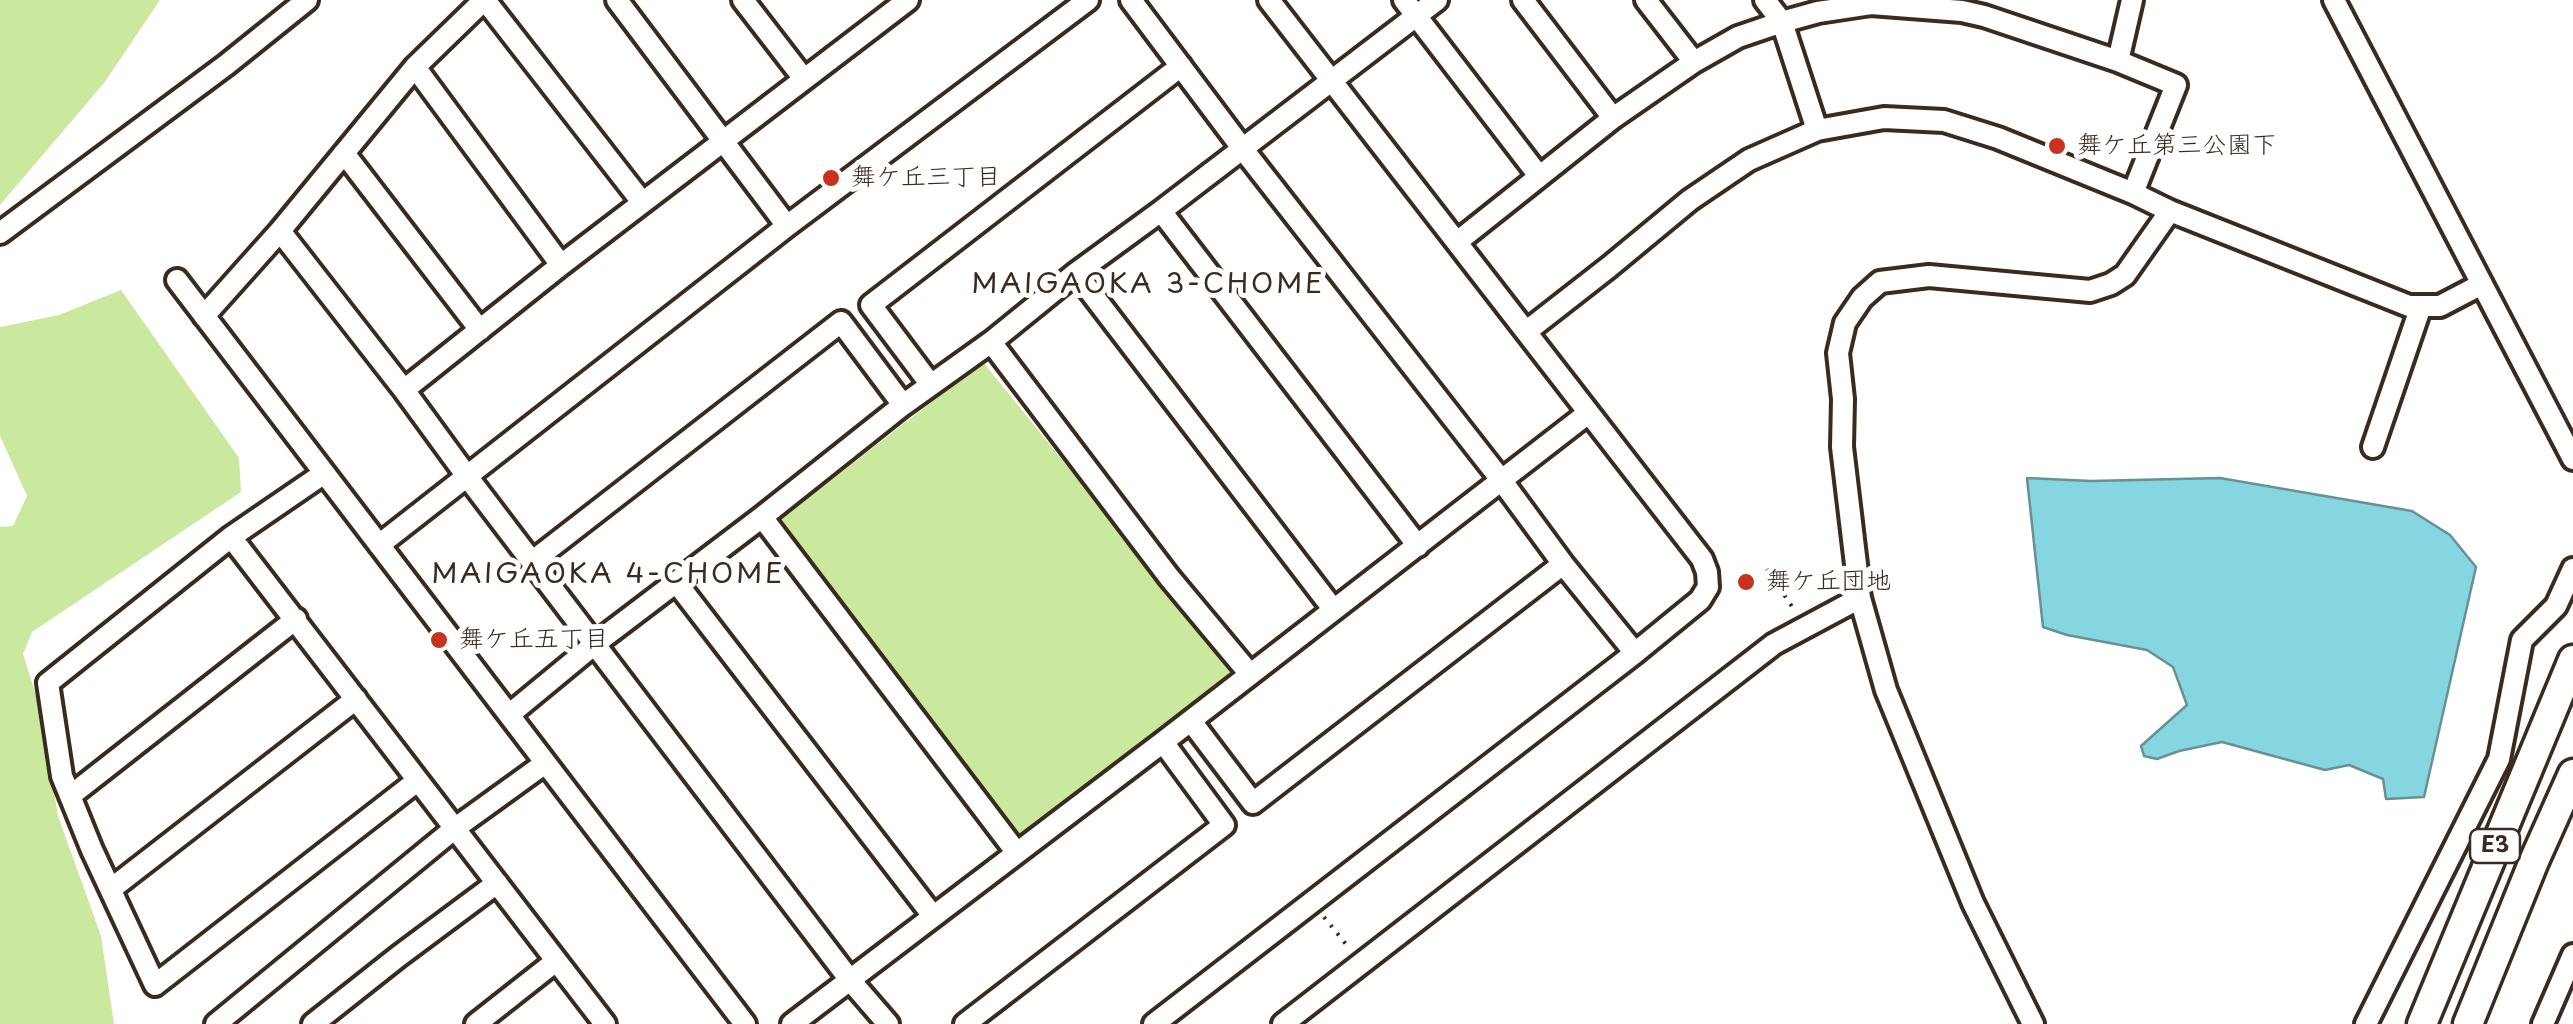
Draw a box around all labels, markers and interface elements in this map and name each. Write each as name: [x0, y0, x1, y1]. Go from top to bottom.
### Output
place label: 舞ケ丘第三公園下: [2077, 131, 2277, 161]
marker: 舞ケ丘第三公園下: [2046, 135, 2068, 157]
place label: 舞ケ丘三丁目: [851, 163, 1001, 193]
marker: 舞ケ丘三丁目: [820, 167, 842, 189]
district label: MAIGAOKA 3-CHOME: [971, 268, 1325, 302]
district label: MAIGAOKA 4-CHOME: [431, 558, 785, 592]
place label: 舞ケ丘団地: [1766, 567, 1891, 597]
marker: 舞ケ丘団地: [1735, 571, 1757, 593]
place label: 舞ケ丘五丁目: [459, 625, 609, 655]
marker: 舞ケ丘五丁目: [428, 629, 450, 651]
road number: E3: [2470, 829, 2520, 863]

